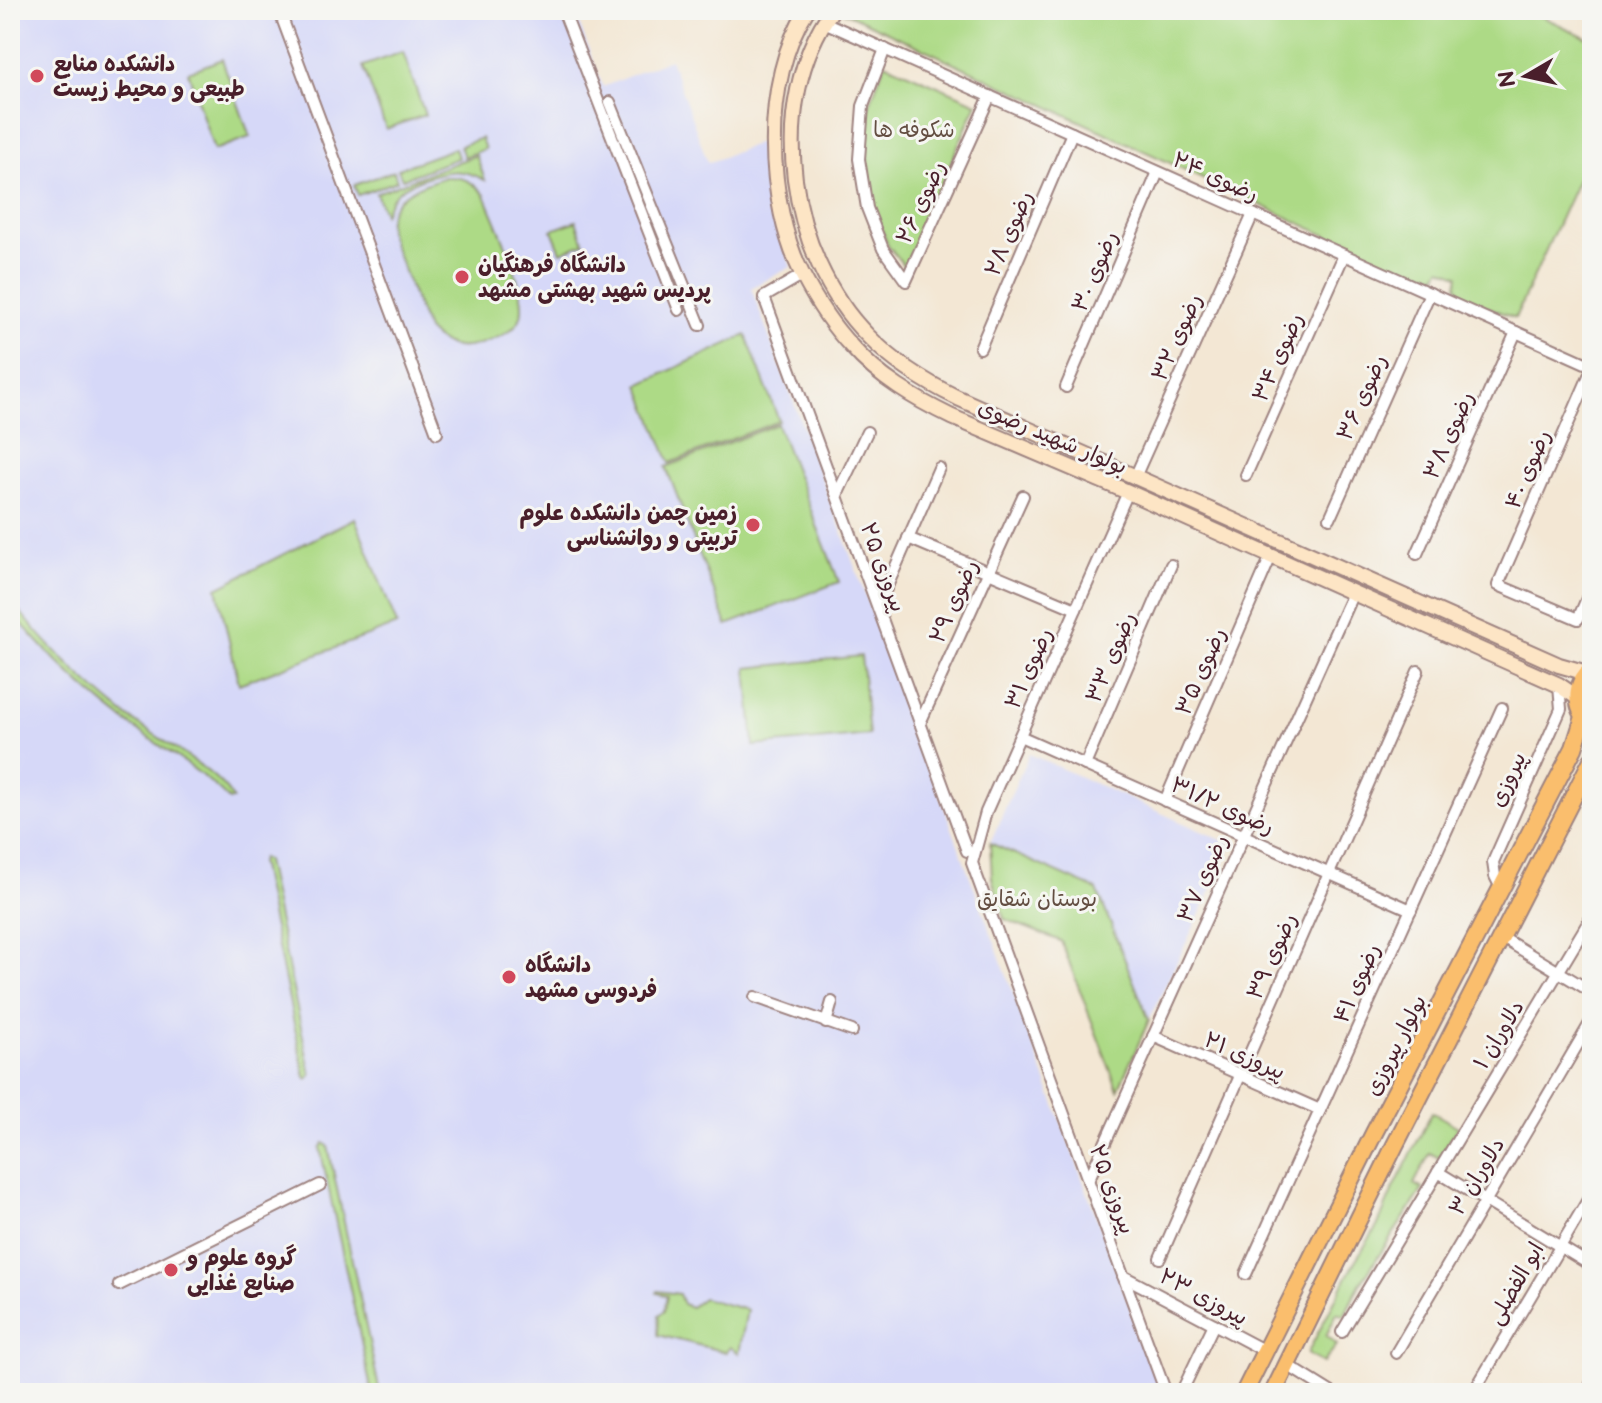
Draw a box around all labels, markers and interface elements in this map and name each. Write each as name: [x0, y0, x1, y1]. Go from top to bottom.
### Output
north arrow: [1486, 36, 1566, 116]
place label: دانشکده منابع طبیعی و محیط زیست: [53, 51, 245, 103]
marker: دانشکده منابع طبیعی و محیط زیست: [28, 67, 46, 85]
text: N: [1493, 69, 1522, 89]
park label: شکوفه ها: [873, 117, 955, 144]
street label: رضوی ۲۴: [1168, 147, 1263, 208]
street label: رضوی ۲۶: [891, 157, 952, 248]
street label: رضوی ۲۸: [979, 187, 1039, 280]
street label: رضوی ۳۰: [1066, 227, 1124, 316]
place label: دانشگاه فرهنگیان پردیس شهید بهشتی مشهد: [478, 251, 711, 304]
marker: دانشگاه فرهنگیان پردیس شهید بهشتی مشهد: [453, 268, 471, 286]
street label: رضوی ۳۲: [1146, 290, 1209, 385]
street label: رضوی ۳۴: [1247, 309, 1310, 406]
street label: رضوی ۳۶: [1332, 350, 1393, 445]
street label: رضوی ۳۸: [1418, 388, 1481, 484]
street label: بولوار شهید رضوی: [974, 394, 1131, 481]
street label: رضوی ۴۰: [1500, 426, 1557, 513]
place label: زمین چمن دانشکده علوم تربیتی و روانشناسی: [520, 500, 738, 552]
marker: زمین چمن دانشکده علوم تربیتی و روانشناسی: [744, 516, 762, 534]
street label: پیروزی ۲۵: [854, 519, 911, 616]
street label: رضوی ۲۹: [924, 556, 985, 648]
street label: رضوی ۳۳: [1080, 608, 1143, 707]
street label: رضوی ۳۱: [1000, 624, 1059, 713]
street label: رضوی ۳۵: [1170, 624, 1233, 720]
street label: پیروزی: [1484, 748, 1533, 811]
street label: رضوی ۳۱/۲: [1166, 772, 1278, 841]
street label: رضوی ۳۷: [1172, 830, 1235, 927]
park label: بوستان شقایق: [977, 886, 1097, 913]
street label: رضوی ۳۹: [1241, 909, 1303, 1004]
street label: رضوی ۴۱: [1328, 940, 1387, 1028]
place label: دانشگاه فردوسی مشهد: [525, 951, 657, 1004]
marker: دانشگاه فردوسی مشهد: [500, 968, 518, 986]
street label: بولوار پیروزی: [1359, 991, 1433, 1101]
street label: دلاوران ۱: [1468, 995, 1530, 1074]
street label: پیروزی ۲۱: [1200, 1027, 1289, 1086]
street label: دلاوران ۳: [1444, 1133, 1511, 1221]
street label: پیروزی ۲۵: [1083, 1141, 1140, 1238]
street label: ابو الفضلی: [1482, 1238, 1551, 1330]
place label: گروه علوم و صنایع غذایی: [185, 1244, 297, 1298]
marker: گروه علوم و صنایع غذایی: [162, 1261, 180, 1279]
street label: پیروزی ۲۳: [1154, 1263, 1252, 1332]

